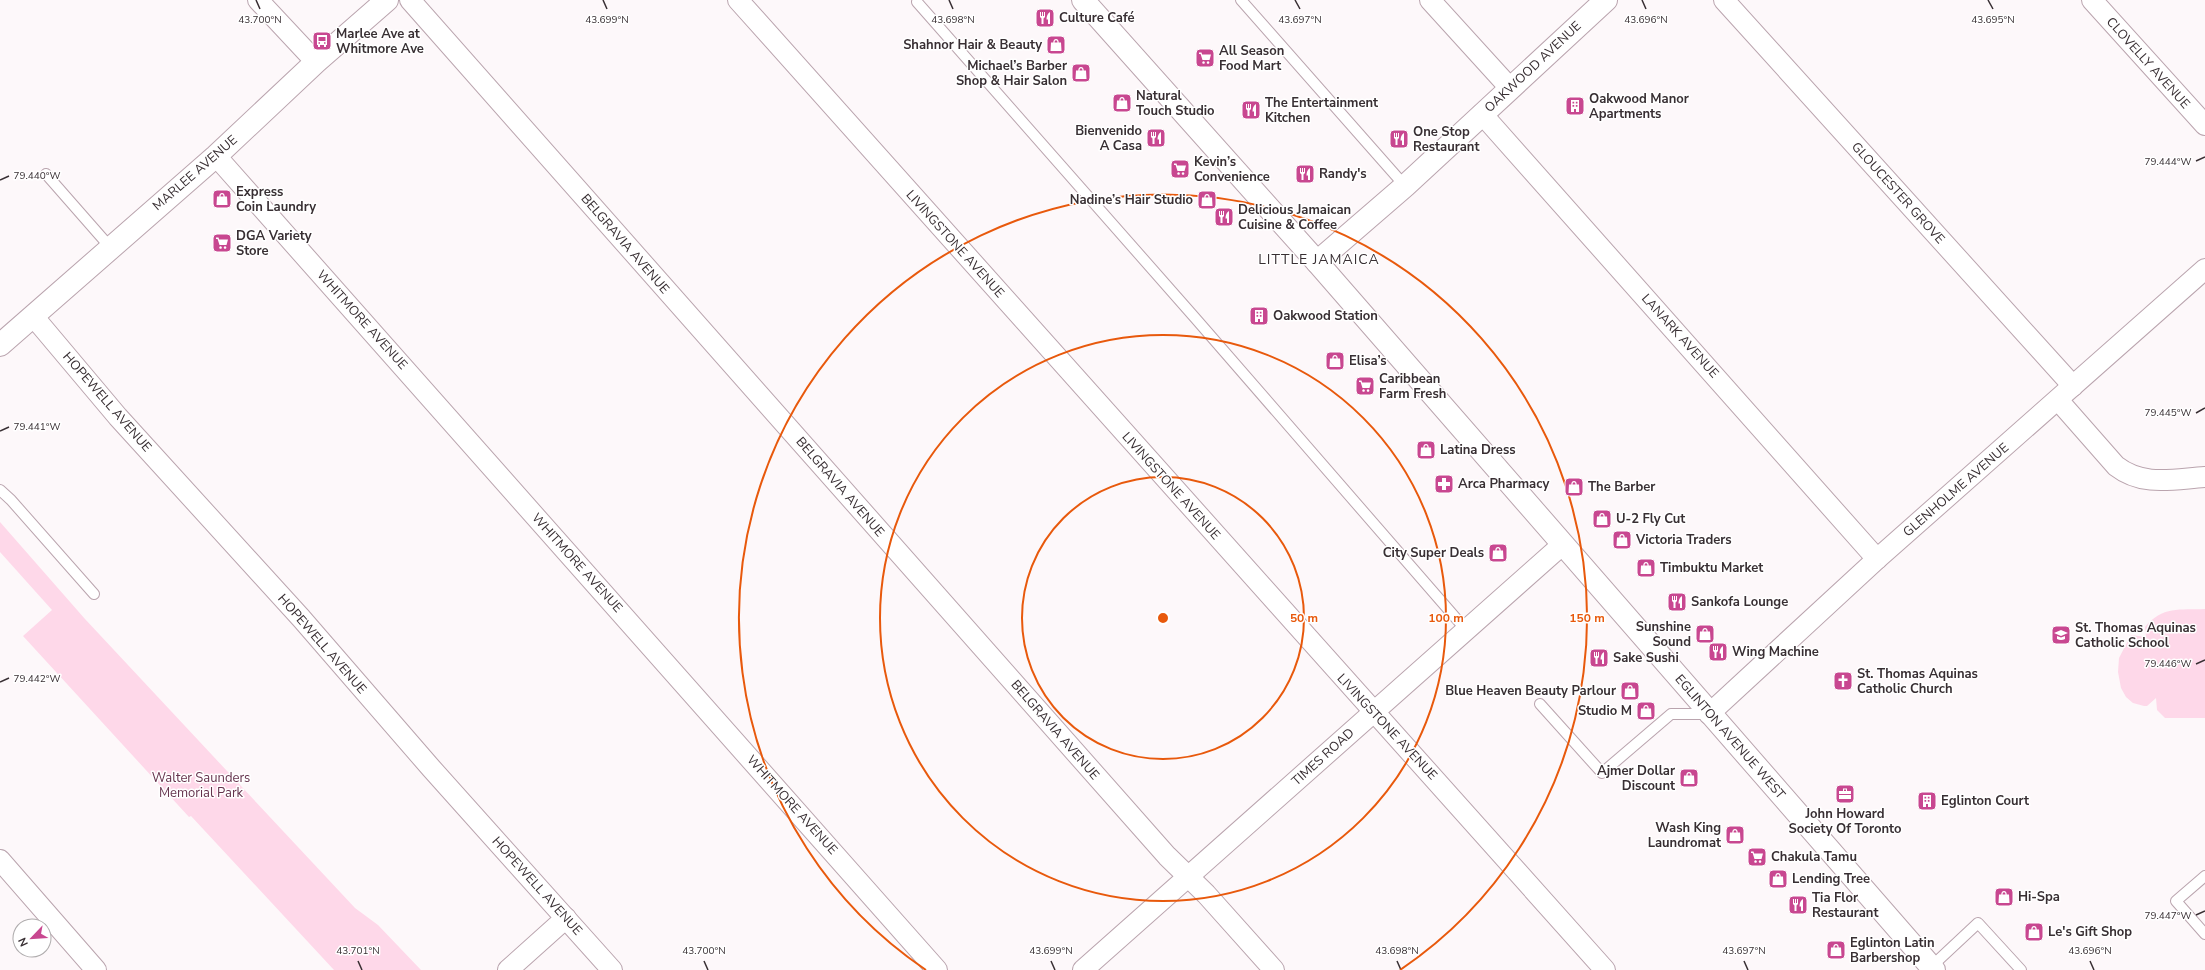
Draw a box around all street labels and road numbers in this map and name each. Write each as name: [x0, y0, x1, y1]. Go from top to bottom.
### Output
street label: CLOVELLY AVENUE: [2102, 13, 2194, 113]
street label: OAKWOOD AVENUE: [1481, 17, 1585, 117]
street label: MARLEE AVENUE: [149, 131, 241, 215]
street label: GLOUCESTER GROVE: [1847, 138, 1949, 248]
street label: LIVINGSTONE AVENUE: [902, 186, 1008, 302]
street label: BELGRAVIA AVENUE: [577, 190, 673, 298]
street label: WHITMORE AVENUE: [312, 266, 412, 374]
street label: LANARK AVENUE: [1637, 290, 1723, 382]
street label: HOPEWELL AVENUE: [59, 348, 155, 456]
street label: LIVINGSTONE AVENUE: [1118, 428, 1224, 544]
street label: BELGRAVIA AVENUE: [792, 433, 888, 541]
street label: GLENHOLME AVENUE: [1899, 439, 2013, 541]
street label: WHITMORE AVENUE: [527, 509, 627, 617]
street label: HOPEWELL AVENUE: [274, 590, 370, 698]
street label: LIVINGSTONE AVENUE: [1333, 670, 1441, 784]
street label: EGLINTON AVENUE WEST: [1671, 671, 1789, 803]
street label: BELGRAVIA AVENUE: [1007, 676, 1103, 784]
street label: TIMES ROAD: [1288, 724, 1358, 790]
street label: WHITMORE AVENUE: [742, 751, 842, 859]
street label: HOPEWELL AVENUE: [488, 833, 586, 939]

